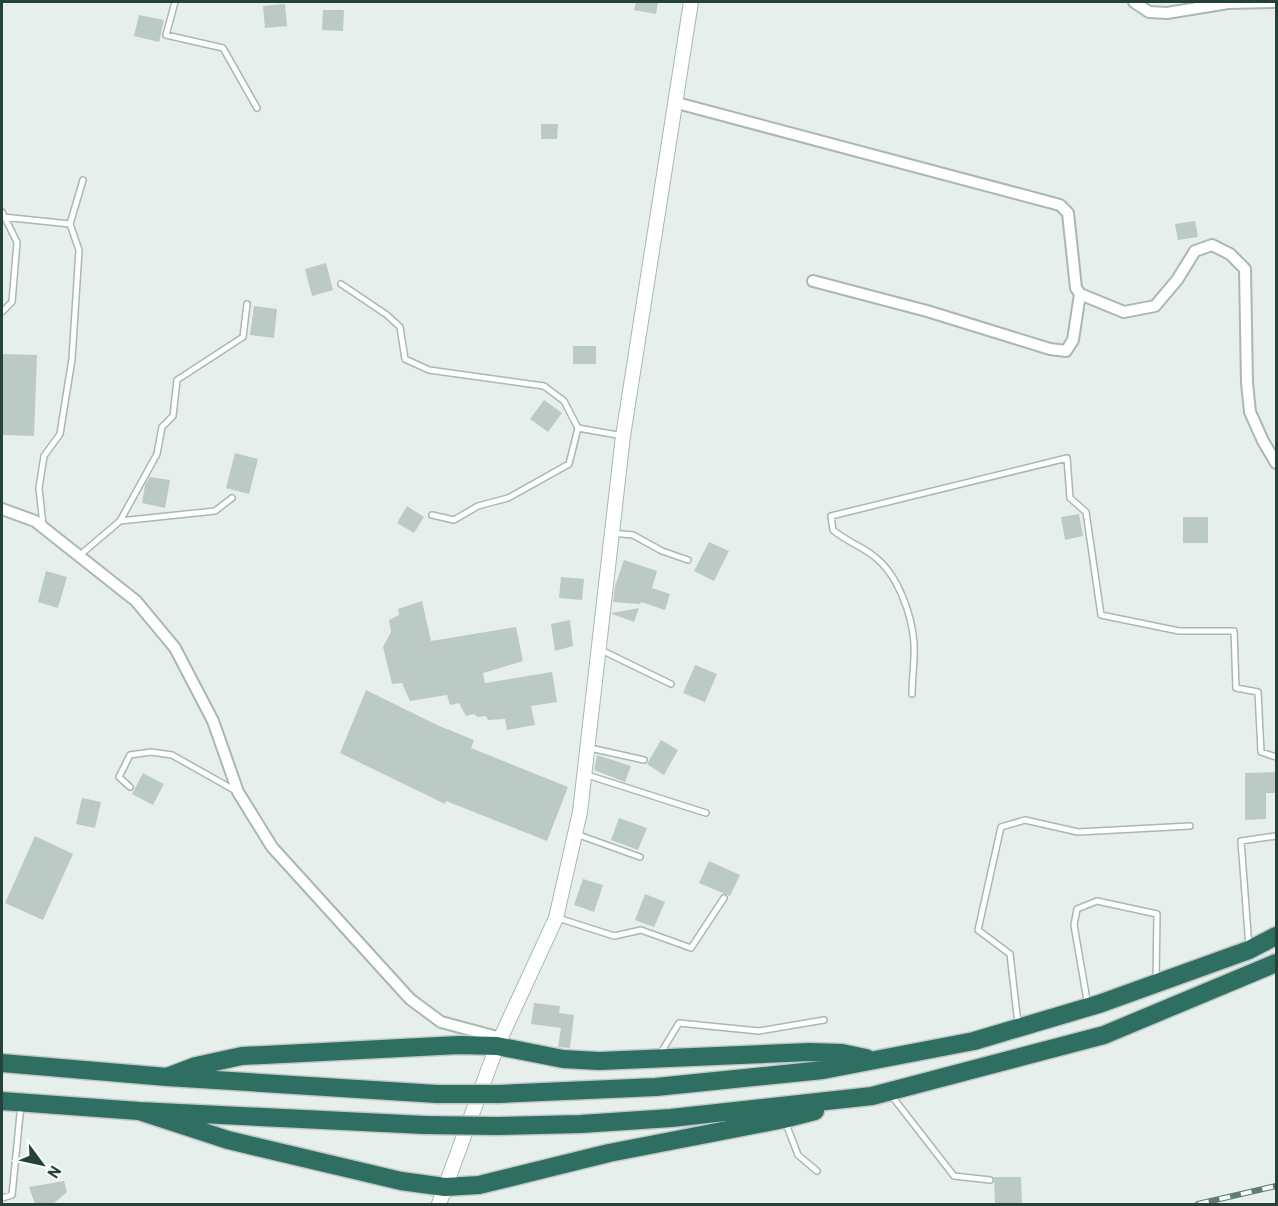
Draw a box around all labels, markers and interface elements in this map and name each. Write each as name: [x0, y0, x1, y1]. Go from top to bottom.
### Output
north arrow: [12, 1134, 72, 1194]
text: N: [44, 1163, 66, 1182]

